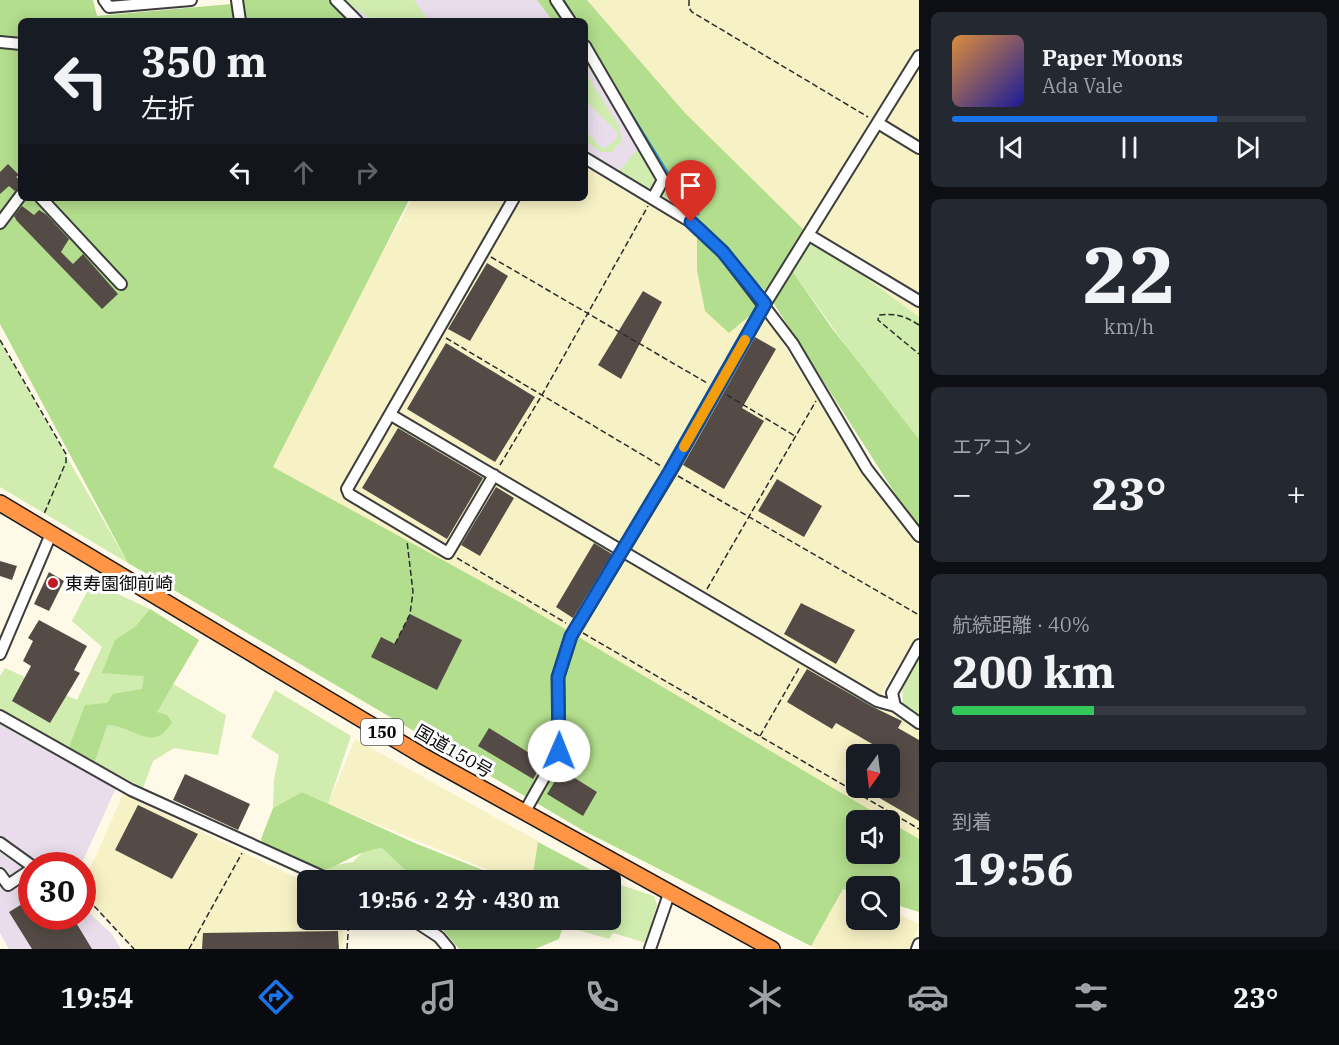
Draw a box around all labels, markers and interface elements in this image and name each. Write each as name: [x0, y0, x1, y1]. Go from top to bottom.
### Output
text: 350 m: [141, 34, 267, 89]
icon: left: [42, 42, 120, 120]
text: Paper Moons: [1042, 43, 1183, 72]
text: Ada Vale: [1042, 72, 1123, 99]
text: 左折: [141, 90, 195, 125]
icon: previous: [995, 131, 1028, 164]
icon: pause: [1113, 131, 1146, 164]
icon: next: [1231, 131, 1264, 164]
icon: left: [224, 156, 257, 189]
icon: ahead: [287, 156, 320, 189]
icon: right: [350, 156, 383, 189]
pin: [665, 160, 716, 222]
icon: arrive: [674, 169, 707, 202]
text: 22: [1082, 223, 1176, 324]
text: km/h: [1104, 313, 1154, 340]
text: エアコン: [952, 433, 1032, 460]
text: 23°: [1091, 464, 1167, 522]
text: −: [952, 472, 972, 515]
text: +: [1286, 472, 1306, 515]
place label: 東寿園御前崎: [65, 572, 173, 595]
marker: 東寿園御前崎: [46, 576, 60, 590]
text: 航続距離 · 40%: [952, 611, 1090, 638]
text: 200 km: [952, 642, 1115, 700]
road number: 150: [361, 719, 403, 745]
street label: 国道150号: [411, 719, 497, 783]
position arrow: [527, 719, 591, 783]
north arrow: [846, 744, 900, 798]
map controls: [846, 744, 900, 930]
text: 到着: [952, 808, 992, 835]
button: sound: [846, 810, 900, 864]
text: 19:56: [952, 839, 1074, 897]
speed limit sign: 30: [18, 852, 96, 930]
button: search: [846, 876, 900, 930]
text: 19:56 · 2 分 · 430 m: [358, 885, 560, 914]
icon: directions: [255, 976, 297, 1018]
icon: music: [418, 976, 460, 1018]
icon: phone: [581, 976, 623, 1018]
icon: climate: [744, 976, 786, 1018]
icon: car: [907, 976, 949, 1018]
icon: filters: [1070, 976, 1112, 1018]
text: 19:54: [61, 980, 134, 1015]
text: 23°: [1233, 980, 1278, 1015]

